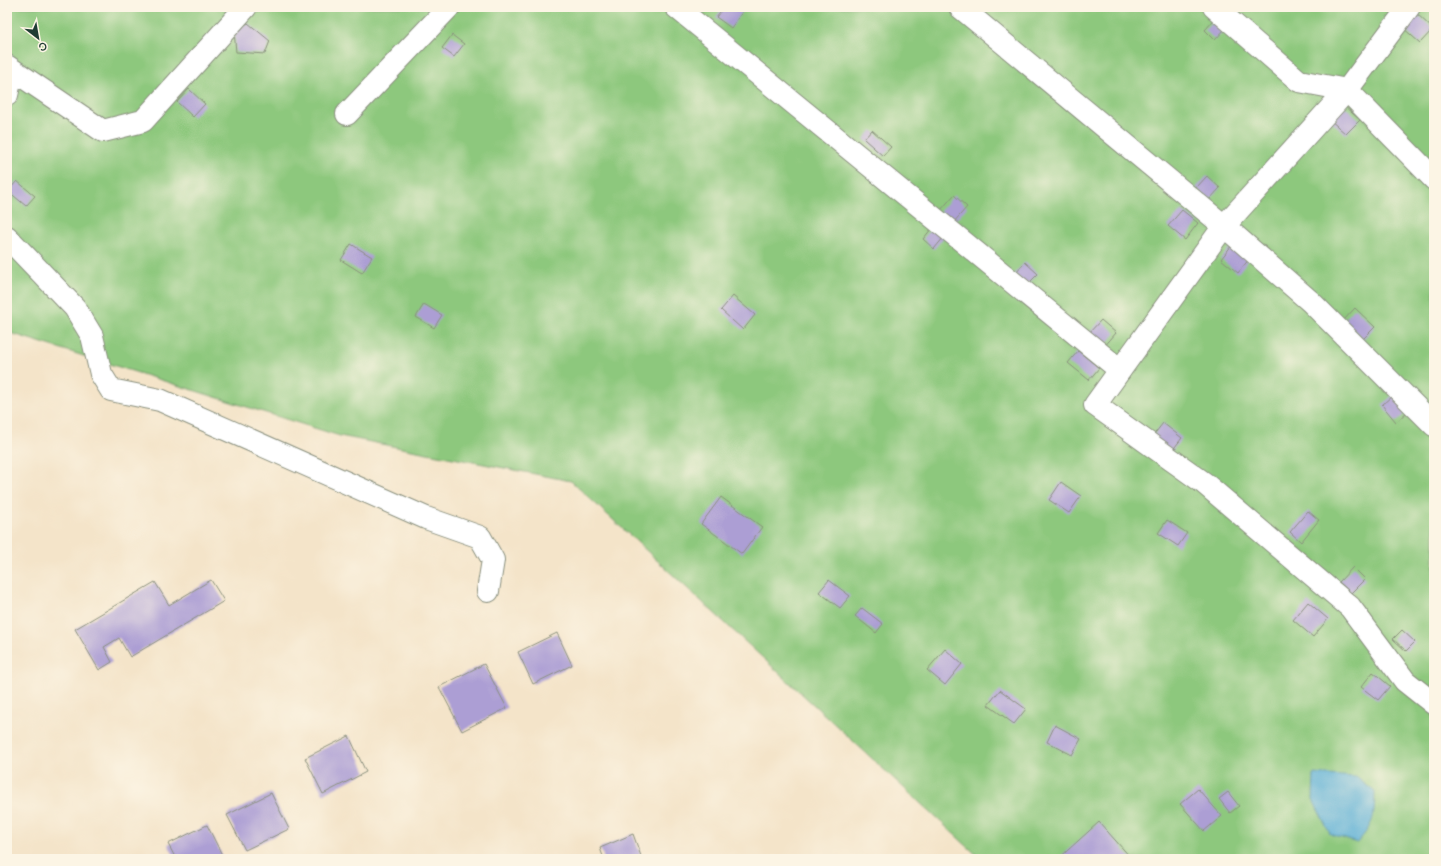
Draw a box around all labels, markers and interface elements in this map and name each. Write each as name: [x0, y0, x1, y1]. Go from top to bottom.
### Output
north arrow: [18, 18, 58, 58]
text: С: [36, 39, 50, 54]

